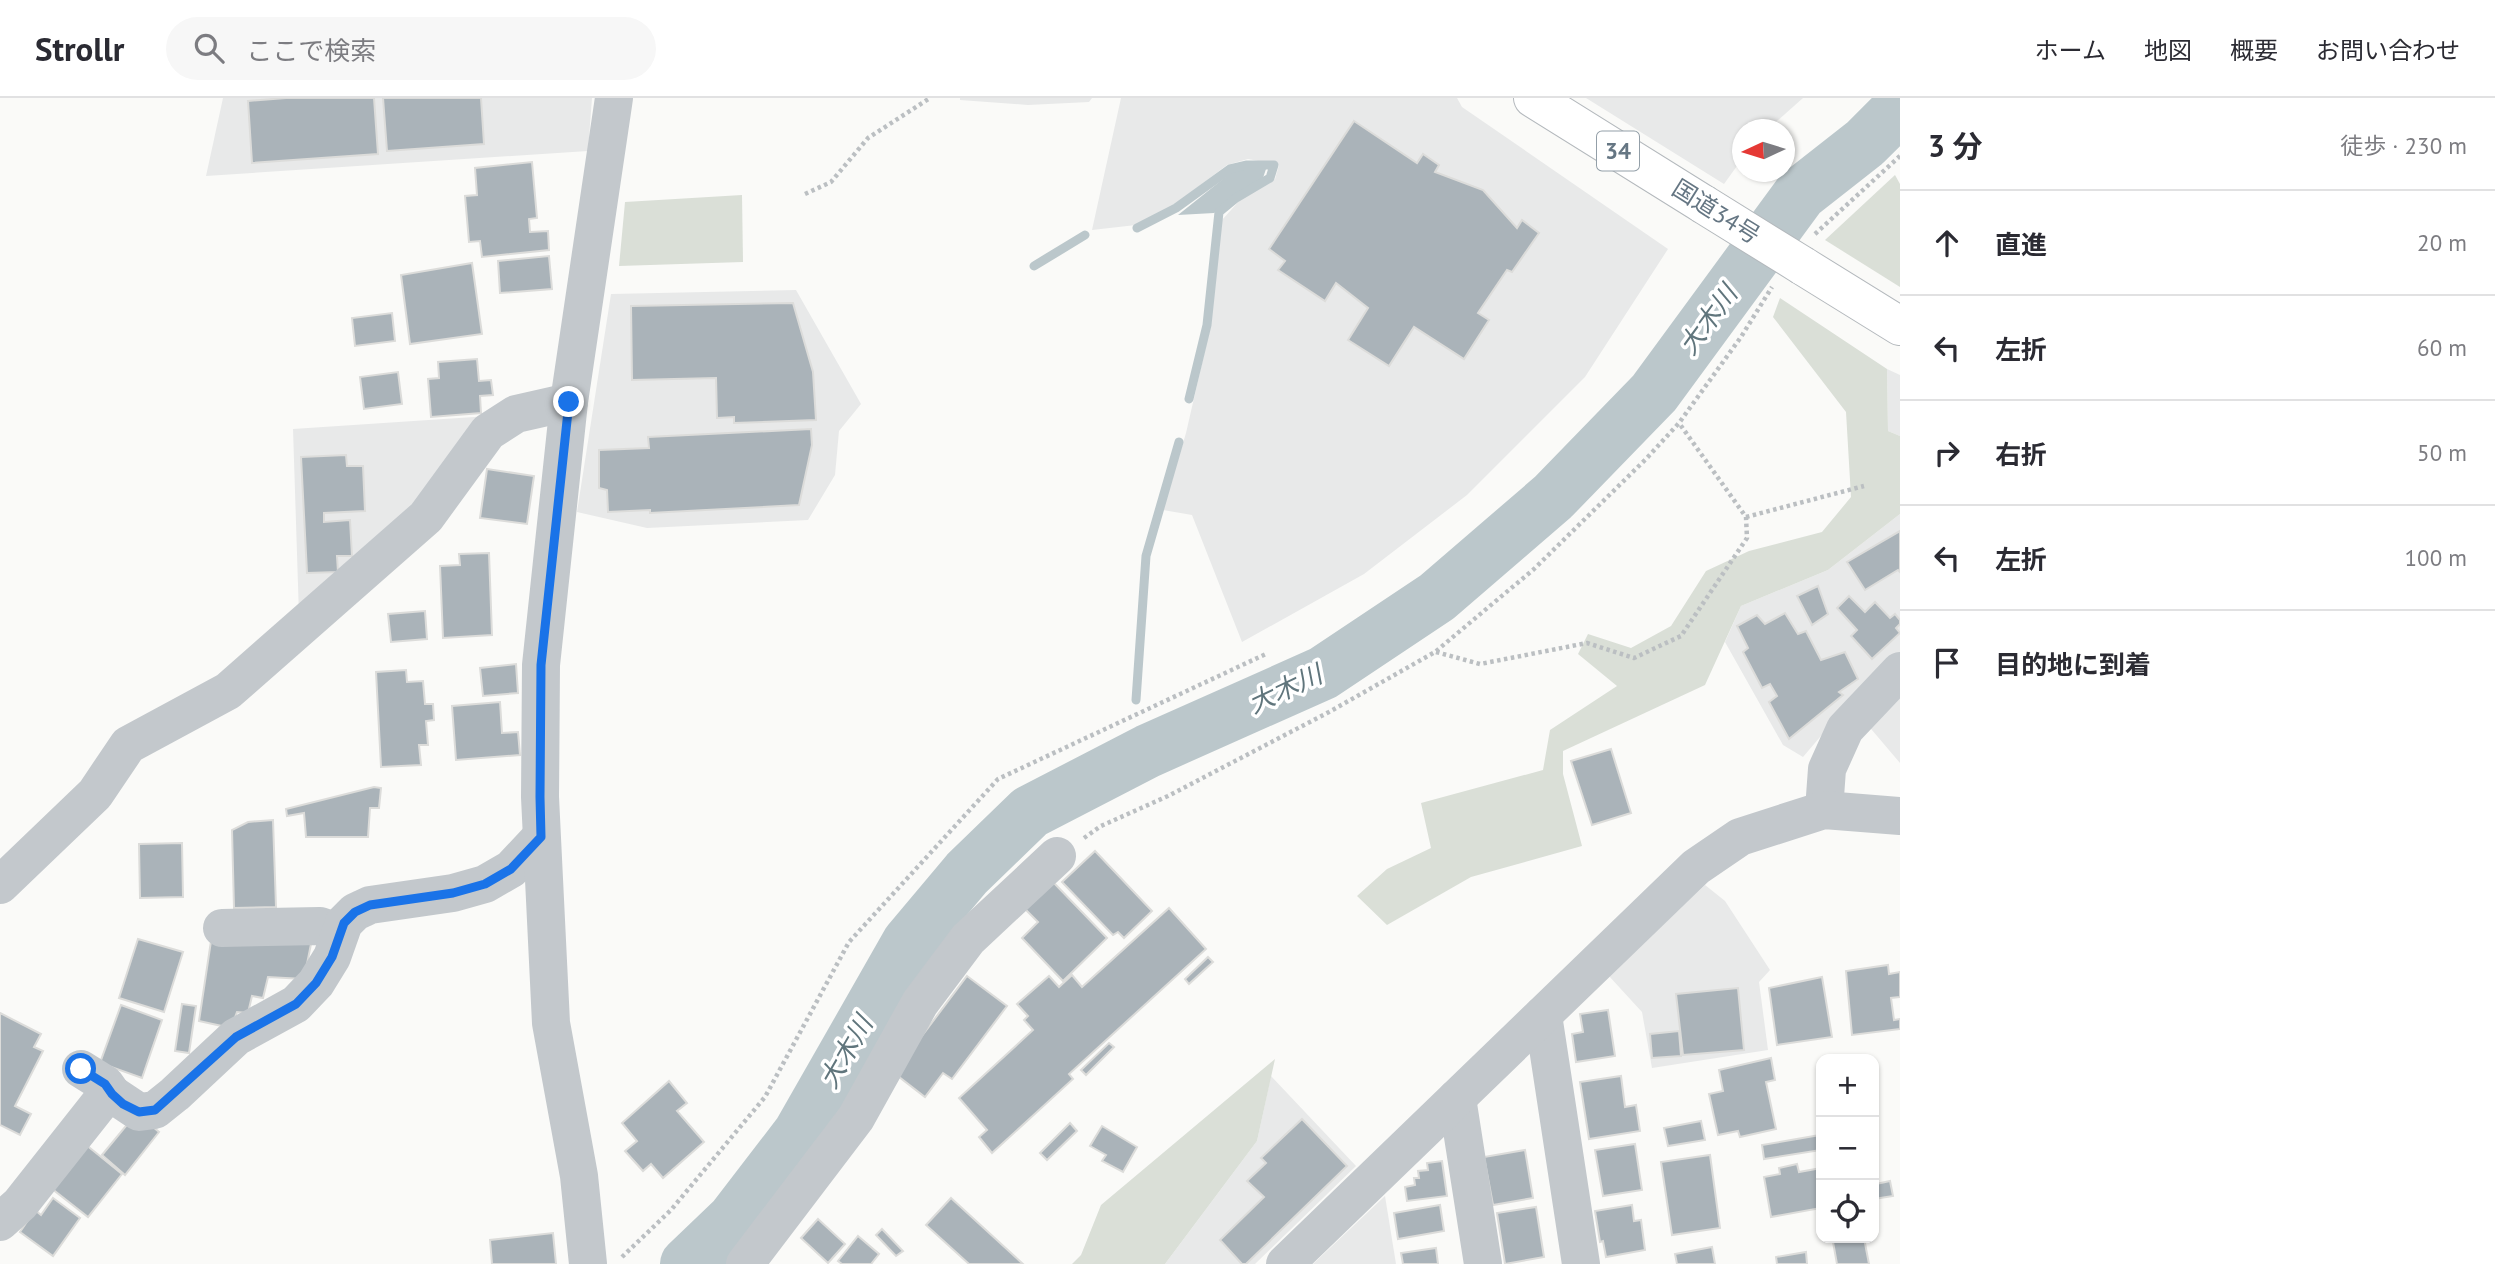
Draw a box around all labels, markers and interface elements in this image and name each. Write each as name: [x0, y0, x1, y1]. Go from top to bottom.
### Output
search box: [166, 17, 656, 80]
text: Strollr: [35, 27, 124, 70]
icon: search: [190, 29, 228, 67]
text: ここで検索: [246, 34, 376, 67]
text: ホーム: [2035, 35, 2106, 66]
text: 地図: [2144, 35, 2192, 66]
text: 概要: [2230, 35, 2278, 66]
text: お問い合わせ: [2316, 35, 2460, 66]
north arrow: [1732, 119, 1795, 182]
text: 3 分: [1928, 126, 1983, 165]
text: 徒歩 · 230 m: [2340, 131, 2467, 160]
road number: 34: [1597, 132, 1639, 170]
street label: 国道34号: [1666, 172, 1766, 251]
icon: ahead: [1928, 224, 1966, 262]
text: 直進: [1995, 228, 2047, 261]
text: 20 m: [2417, 228, 2467, 257]
water label: 大木川: [1671, 276, 1746, 361]
icon: left: [1928, 329, 1966, 367]
text: 左折: [1995, 333, 2047, 366]
text: 60 m: [2417, 333, 2467, 362]
route end: [553, 386, 584, 417]
icon: right: [1928, 434, 1966, 472]
text: 右折: [1995, 438, 2047, 471]
text: 50 m: [2417, 438, 2467, 467]
icon: left: [1928, 539, 1966, 577]
text: 左折: [1995, 543, 2047, 576]
text: 100 m: [2405, 543, 2467, 572]
icon: arrive: [1928, 644, 1966, 682]
text: 目的地に到着: [1995, 648, 2151, 681]
water label: 大木川: [1242, 656, 1330, 720]
water label: 大木川: [812, 1007, 881, 1094]
route start: [65, 1053, 96, 1084]
map controls: [1816, 1054, 1879, 1243]
button: +: [1816, 1054, 1879, 1117]
button: −: [1816, 1117, 1879, 1180]
button: locate: [1816, 1180, 1879, 1243]

